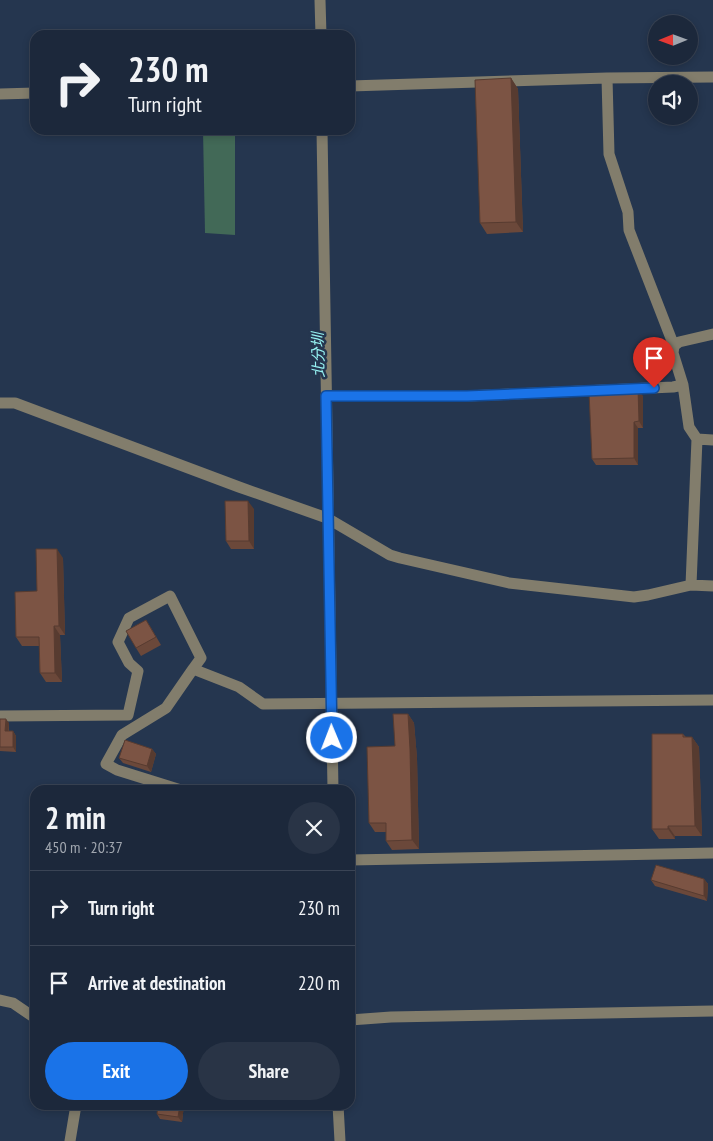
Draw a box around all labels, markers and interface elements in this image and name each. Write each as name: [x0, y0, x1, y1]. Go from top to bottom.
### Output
north arrow: [648, 15, 698, 65]
map controls: [648, 15, 698, 125]
text: 230 m: [128, 46, 209, 92]
icon: right: [45, 50, 110, 115]
button: sound: [648, 75, 698, 125]
text: Turn right: [128, 90, 202, 118]
water label: 北分圳: [308, 330, 328, 378]
pin: [633, 337, 675, 388]
icon: arrive: [640, 344, 668, 372]
position arrow: [305, 711, 357, 763]
text: 2 min: [45, 798, 106, 837]
button: close: [288, 802, 340, 854]
text: 450 m · 20:37: [45, 837, 123, 857]
icon: right: [45, 894, 73, 922]
text: Turn right: [88, 896, 154, 920]
text: 230 m: [298, 896, 340, 920]
icon: arrive: [45, 969, 73, 997]
text: Arrive at destination: [88, 971, 226, 995]
text: 220 m: [298, 971, 340, 995]
button: Exit: [45, 1042, 188, 1100]
button: Share: [198, 1042, 340, 1100]

